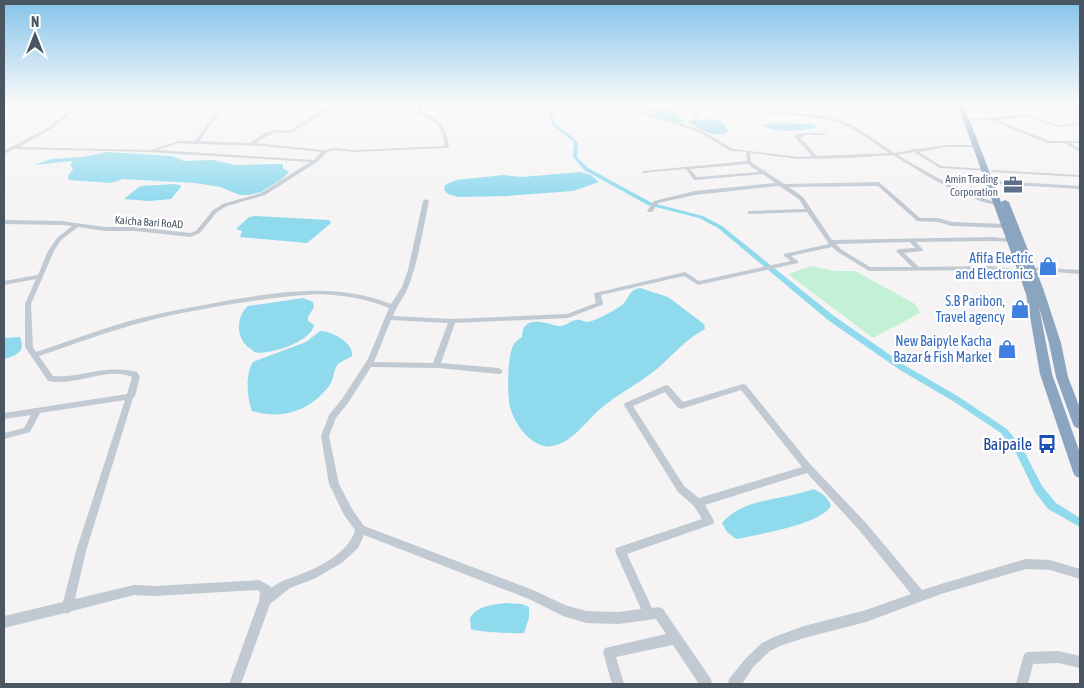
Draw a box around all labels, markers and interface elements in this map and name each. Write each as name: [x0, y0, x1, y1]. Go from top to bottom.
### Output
north arrow: [10, 10, 60, 60]
text: N: [31, 14, 39, 30]
place label: Amin Trading Corporation: [945, 173, 998, 198]
office icon: Amin Trading Corporation: [1002, 174, 1024, 196]
street label: Kaicha Bari RoAD: [114, 214, 184, 230]
place label: Afifa Electric and Electronics: [955, 250, 1034, 282]
shop icon: Afifa Electric and Electronics: [1037, 255, 1059, 277]
place label: S.B Paribon, Travel agency: [935, 293, 1005, 325]
shop icon: S.B Paribon, Travel agency: [1009, 298, 1031, 320]
place label: New Baipyle Kacha Bazar & Fish Market: [893, 333, 992, 365]
shop icon: New Baipyle Kacha Bazar & Fish Market: [996, 338, 1018, 360]
bus stop icon: Baipaile: [1036, 433, 1058, 455]
place label: Baipaile: [983, 435, 1032, 454]

